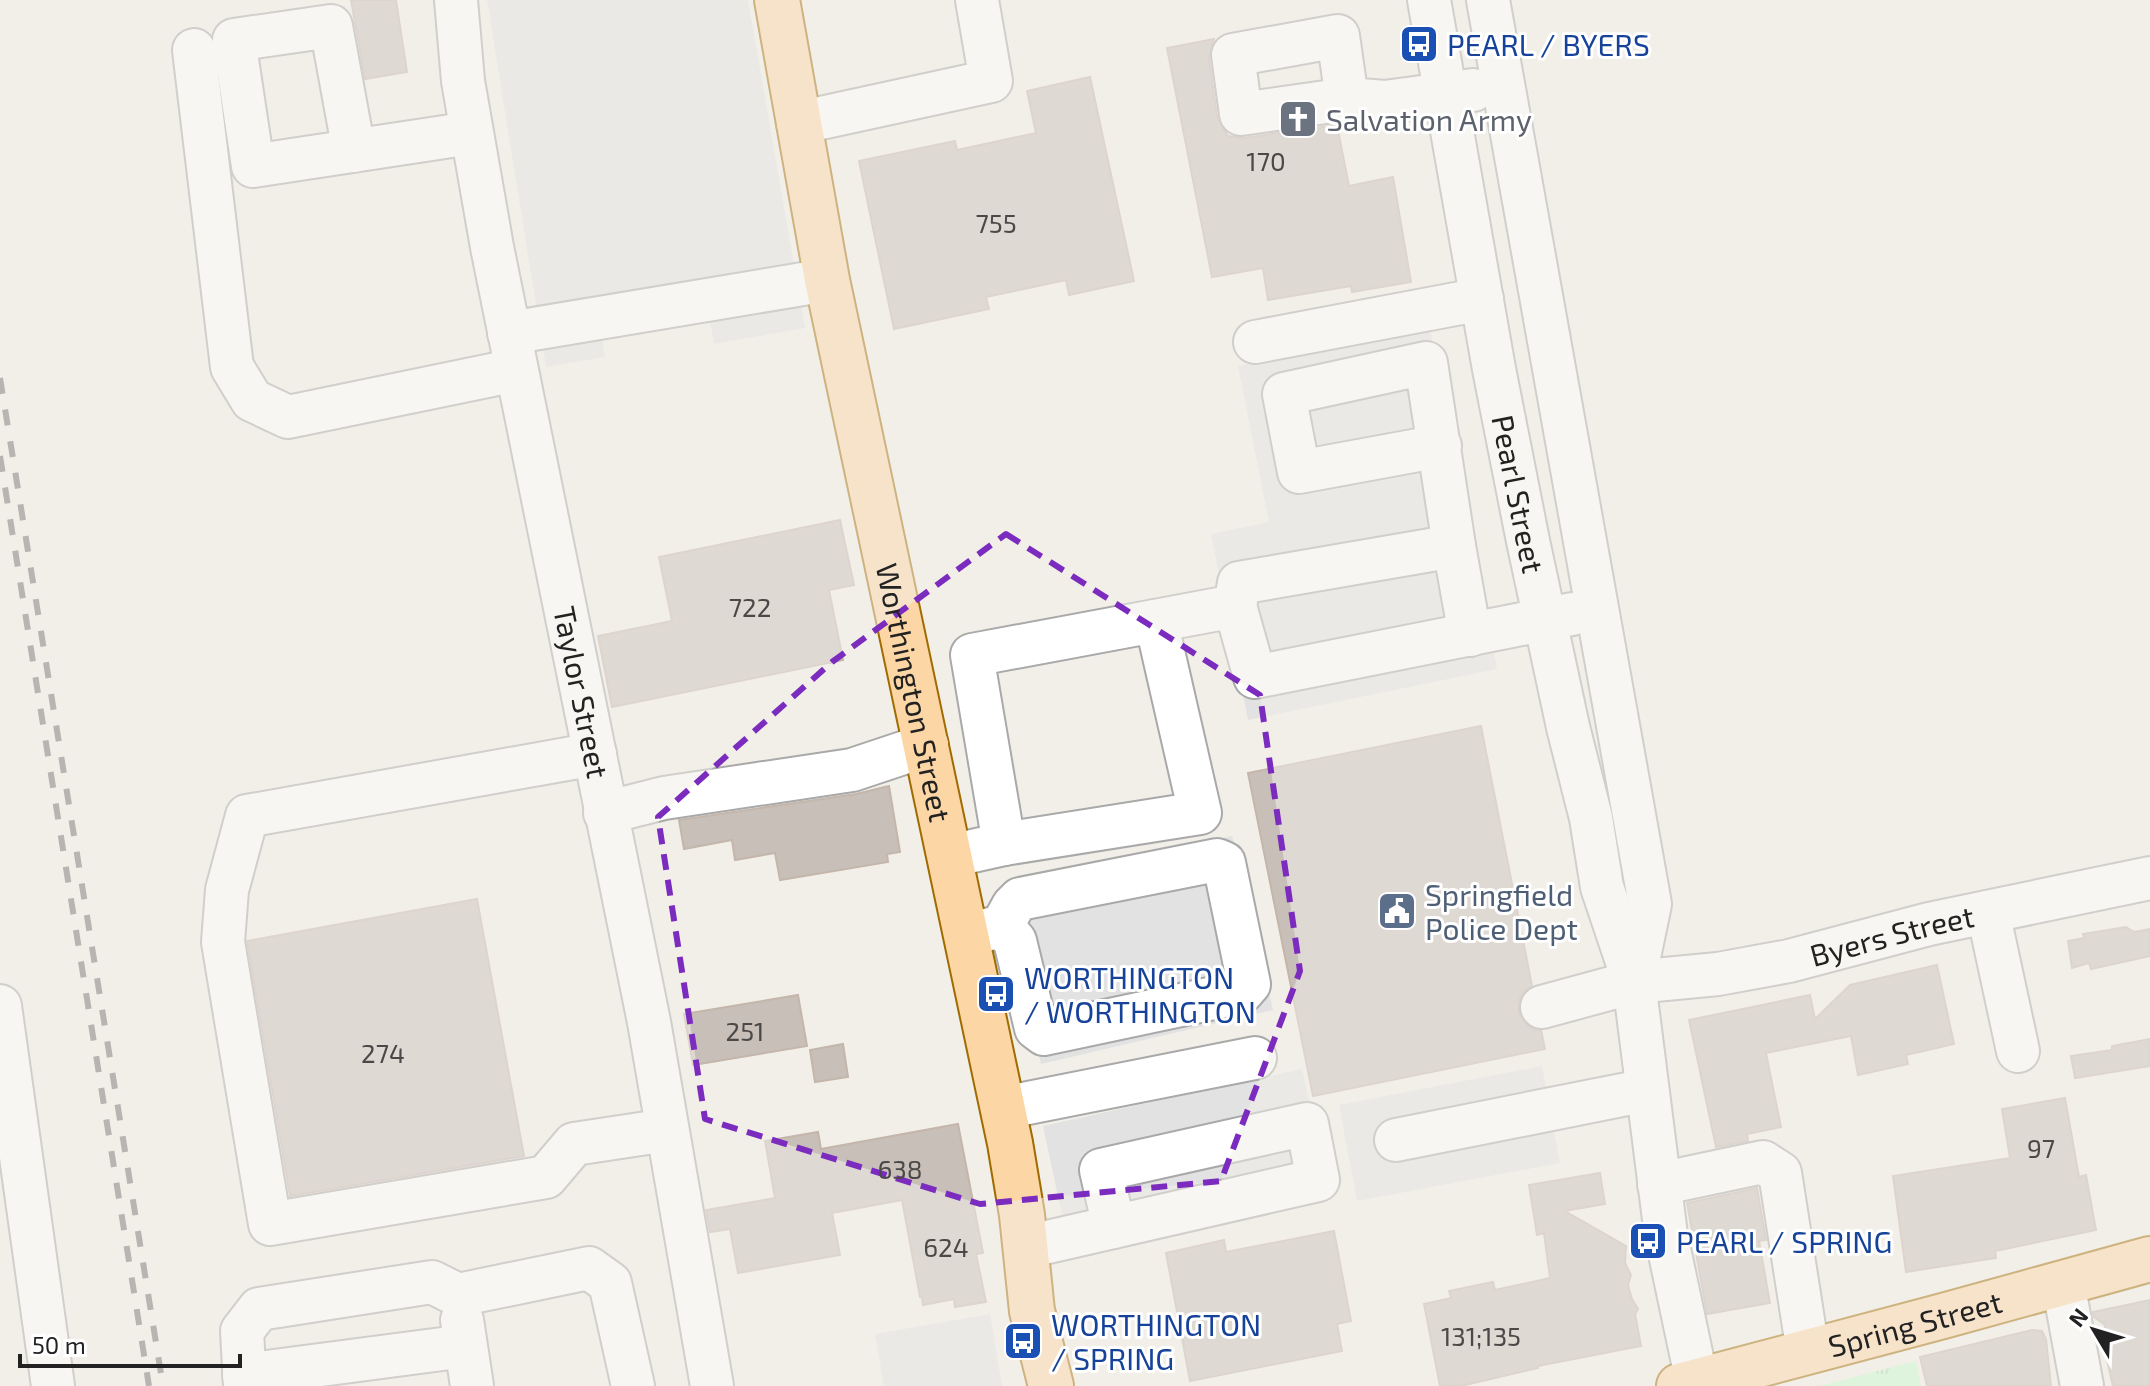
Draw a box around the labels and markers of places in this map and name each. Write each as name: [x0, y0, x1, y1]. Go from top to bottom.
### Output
bus stop icon: PEARL / BYERS: [1398, 23, 1440, 65]
place label: PEARL / BYERS: [1447, 26, 1650, 62]
church icon: Salvation Army: [1277, 98, 1319, 140]
place label: Salvation Army: [1326, 101, 1532, 137]
place label: Springfield Police Dept: [1425, 876, 1578, 946]
public building icon: Springfield Police Dept: [1376, 890, 1418, 932]
place label: WORTHINGTON / WORTHINGTON: [1024, 959, 1256, 1029]
bus stop icon: WORTHINGTON / WORTHINGTON: [975, 973, 1017, 1015]
bus stop icon: PEARL / SPRING: [1627, 1220, 1669, 1262]
place label: PEARL / SPRING: [1676, 1223, 1892, 1259]
place label: WORTHINGTON / SPRING: [1051, 1306, 1261, 1376]
bus stop icon: WORTHINGTON / SPRING: [1002, 1320, 1044, 1362]

